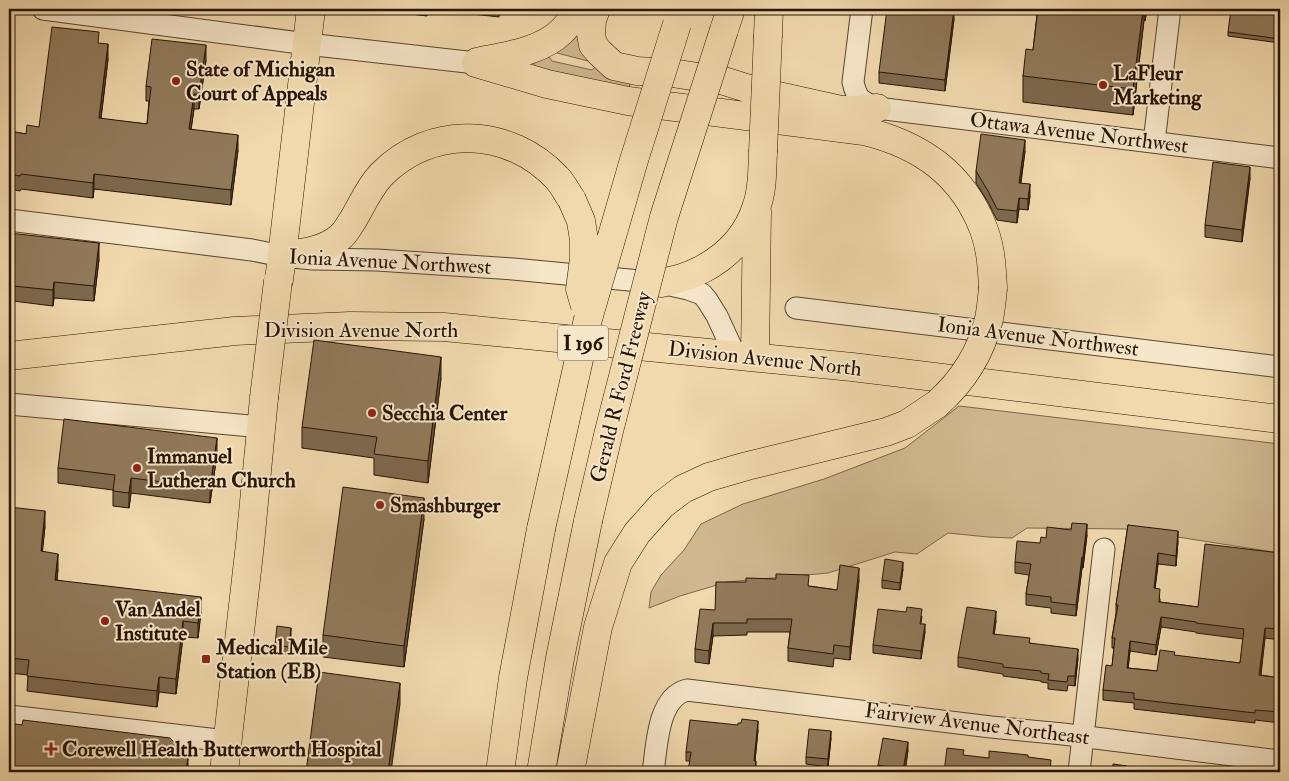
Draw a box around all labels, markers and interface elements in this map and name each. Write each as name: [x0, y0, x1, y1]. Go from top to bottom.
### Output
place label: State of Michigan Court of Appeals: [186, 56, 335, 107]
place label: LaFleur Marketing: [1112, 60, 1202, 111]
marker: State of Michigan Court of Appeals: [170, 75, 182, 87]
marker: LaFleur Marketing: [1097, 79, 1109, 91]
street label: Ottawa Avenue Northwest: [968, 106, 1190, 160]
street label: Ionia Avenue Northwest: [288, 243, 492, 281]
street label: Gerald R Ford Freeway: [584, 288, 658, 485]
street label: Ionia Avenue Northwest: [936, 311, 1140, 363]
street label: Division Avenue North: [264, 317, 458, 344]
road number: I 196: [558, 326, 608, 360]
street label: Division Avenue North: [667, 335, 863, 383]
place label: Secchia Center: [382, 400, 508, 427]
marker: Secchia Center: [366, 407, 378, 419]
place label: Immanuel Lutheran Church: [147, 443, 296, 494]
marker: Immanuel Lutheran Church: [131, 462, 143, 474]
place label: Smashburger: [390, 492, 502, 519]
marker: Smashburger: [374, 499, 386, 511]
place label: Van Andel Institute: [114, 596, 201, 647]
marker: Van Andel Institute: [99, 615, 111, 627]
place label: Medical Mile Station (EB): [215, 634, 328, 685]
marker: Medical Mile Station (EB): [200, 653, 212, 665]
street label: Fairview Avenue Northeast: [863, 697, 1091, 751]
place label: Corewell Health Butterworth Hospital: [62, 736, 382, 763]
marker: Corewell Health Butterworth Hospital: [44, 742, 58, 756]

